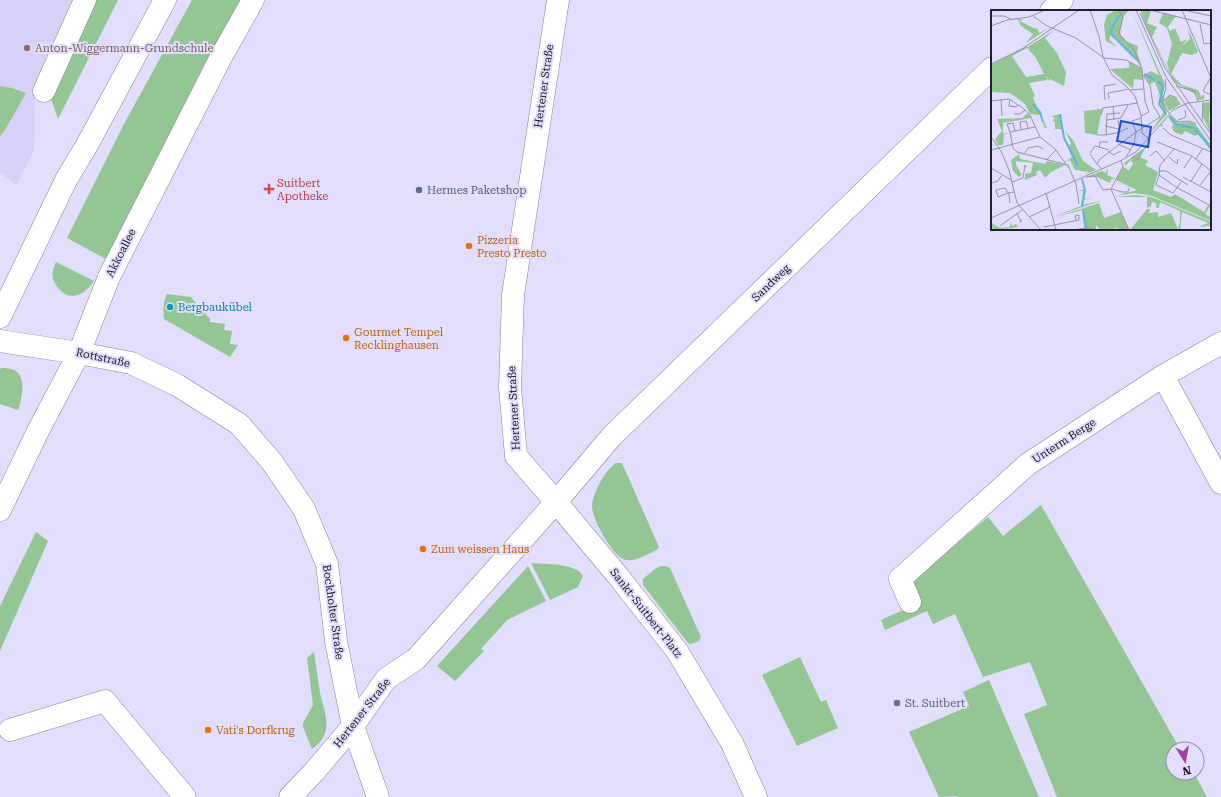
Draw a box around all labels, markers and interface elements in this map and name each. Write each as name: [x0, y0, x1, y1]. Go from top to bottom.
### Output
inset map: [991, 10, 1211, 230]
place label: Anton-Wiggermann-Grundschule: [35, 42, 214, 55]
marker: Anton-Wiggermann-Grundschule: [22, 43, 32, 53]
street label: Hertener Straße: [532, 43, 556, 129]
place label: Suitbert Apotheke: [277, 177, 328, 203]
marker: Suitbert Apotheke: [264, 184, 274, 194]
place label: Hermes Paketshop: [427, 184, 527, 197]
marker: Hermes Paketshop: [414, 185, 424, 195]
street label: Akkoallee: [103, 227, 139, 279]
place label: Pizzeria Presto Presto: [477, 234, 547, 260]
marker: Pizzeria Presto Presto: [464, 241, 474, 251]
street label: Sandweg: [749, 261, 793, 304]
place label: Bergbaukübel: [178, 301, 253, 314]
marker: Bergbaukübel: [165, 302, 175, 312]
place label: Gourmet Tempel Recklinghausen: [354, 326, 444, 352]
marker: Gourmet Tempel Recklinghausen: [341, 333, 351, 343]
street label: Rottstraße: [75, 346, 131, 370]
street label: Hertener Straße: [505, 365, 523, 451]
street label: Unterm Berge: [1030, 416, 1098, 466]
place label: Zum weissen Haus: [431, 543, 529, 556]
marker: Zum weissen Haus: [418, 544, 428, 554]
street label: Bockholter Straße: [320, 564, 346, 660]
street label: Sankt-Suitbert-Platz: [607, 566, 685, 660]
street label: Hertener Straße: [331, 676, 393, 750]
place label: St. Suitbert: [905, 697, 965, 710]
marker: St. Suitbert: [892, 698, 902, 708]
place label: Vati's Dorfkrug: [216, 724, 296, 737]
marker: Vati's Dorfkrug: [203, 725, 213, 735]
north arrow: [1165, 741, 1205, 781]
text: N: [1181, 763, 1192, 778]

